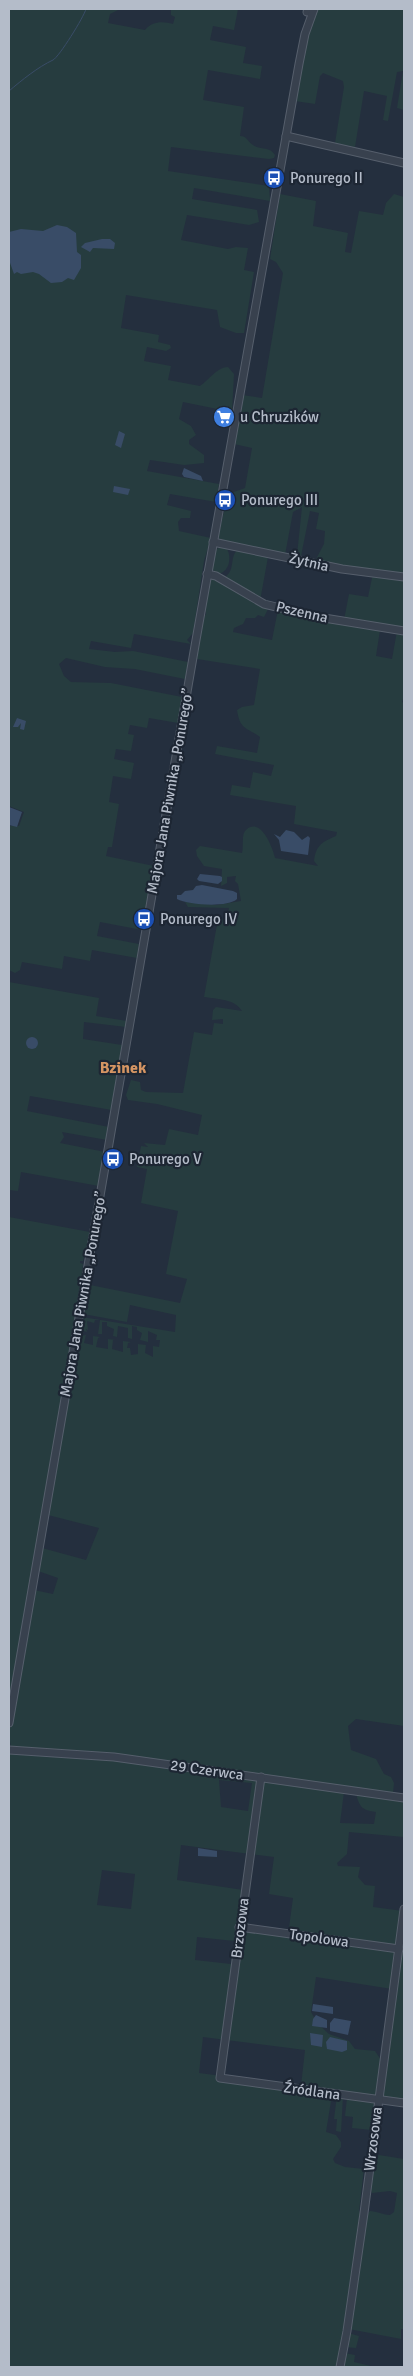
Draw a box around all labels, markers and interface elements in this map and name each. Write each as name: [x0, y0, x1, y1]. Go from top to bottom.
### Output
bus stop icon: Ponurego II: [262, 166, 286, 190]
place label: Ponurego II: [290, 169, 363, 187]
supermarket icon: u Chruzików: [212, 405, 236, 429]
place label: u Chruzików: [240, 408, 319, 426]
bus stop icon: Ponurego III: [213, 488, 237, 512]
place label: Ponurego III: [241, 491, 318, 509]
street label: Żytnia: [287, 549, 331, 575]
street label: Pszenna: [274, 597, 330, 627]
street label: Majora Jana Piwnika „Ponurego”: [143, 687, 197, 895]
bus stop icon: Ponurego IV: [132, 907, 156, 931]
place label: Ponurego IV: [160, 910, 237, 928]
district label: Bzinek: [100, 1058, 147, 1078]
bus stop icon: Ponurego V: [101, 1147, 125, 1171]
place label: Ponurego V: [129, 1150, 202, 1168]
street label: Majora Jana Piwnika „Ponurego”: [56, 1190, 110, 1398]
street label: 29 Czerwca: [169, 1756, 245, 1784]
street label: Brzozowa: [227, 1897, 253, 1959]
street label: Topolowa: [288, 1925, 350, 1951]
street label: Źródlana: [283, 2077, 342, 2104]
street label: Wrzosowa: [360, 2106, 386, 2172]

